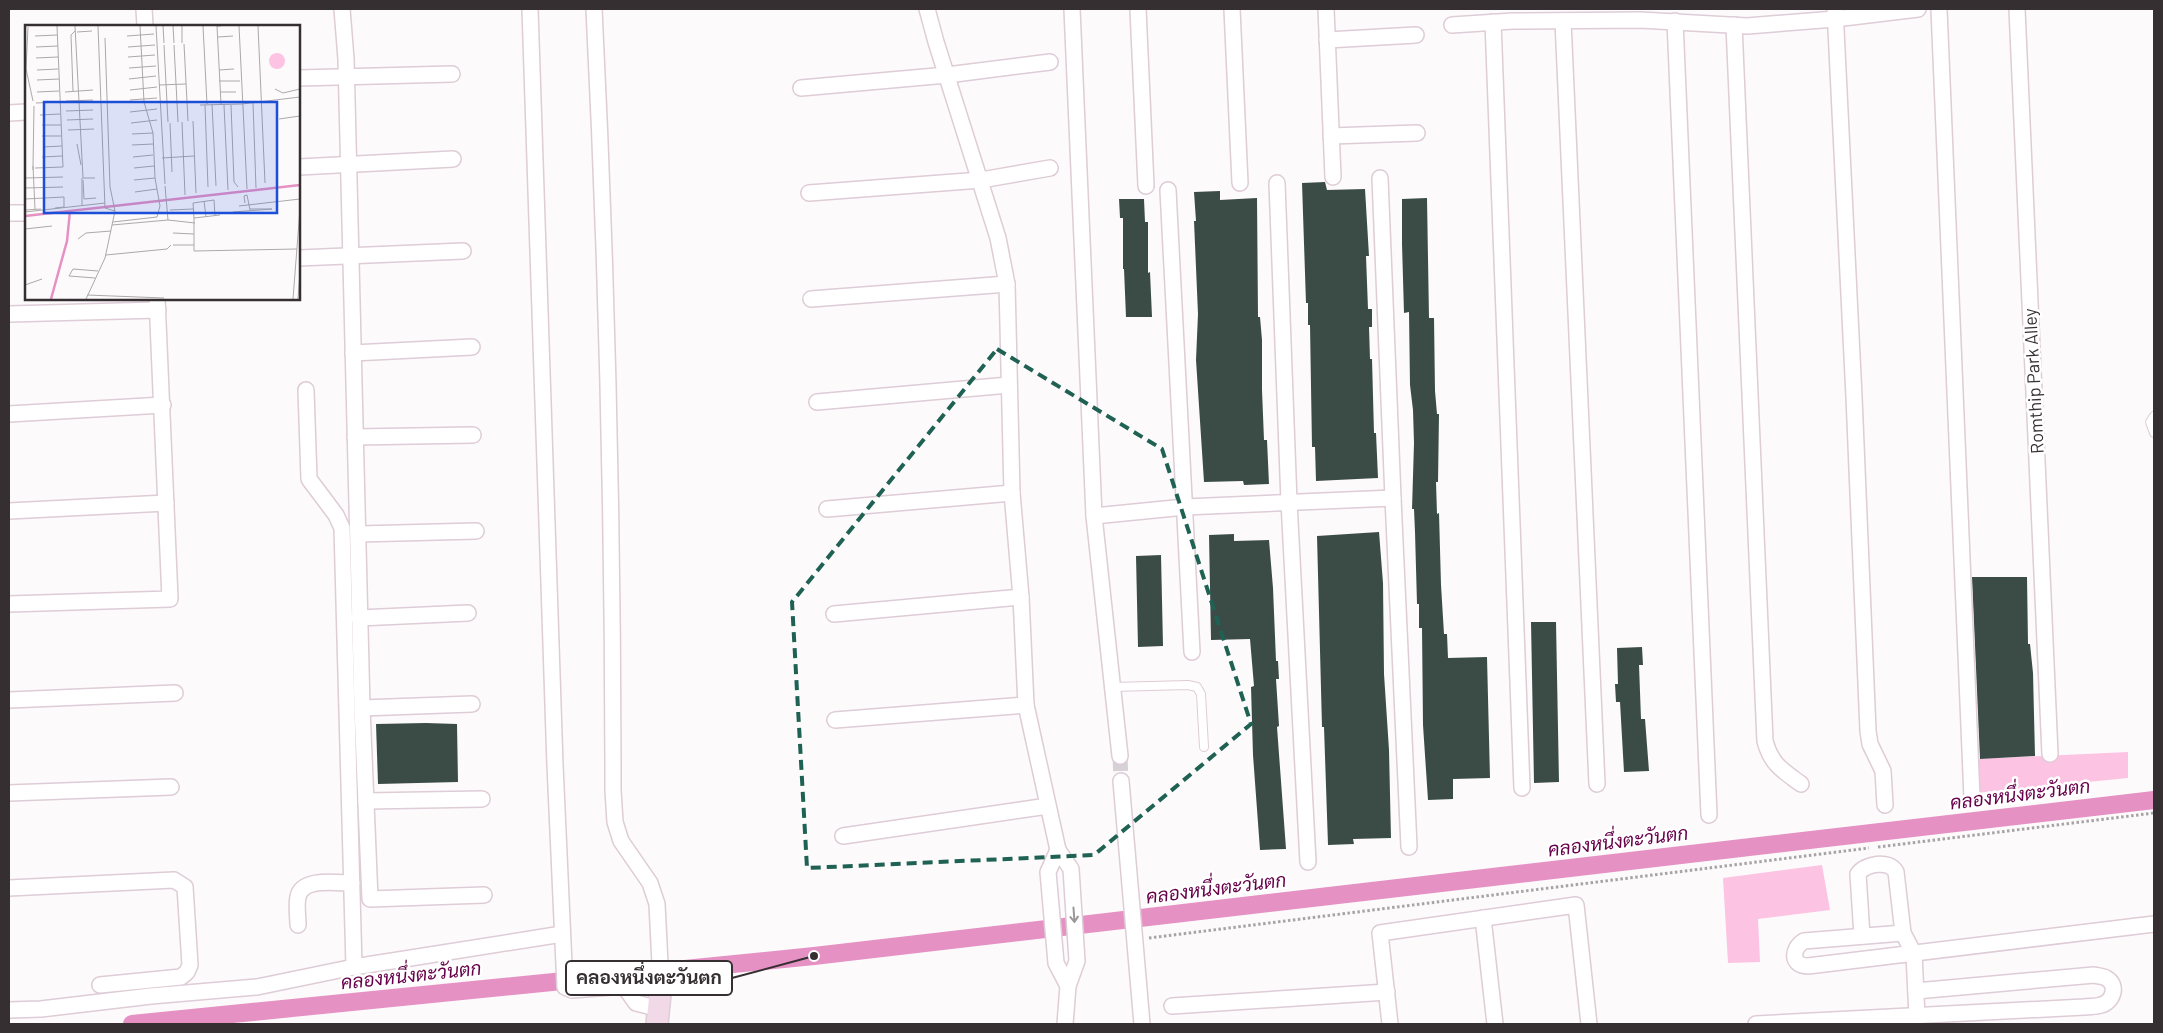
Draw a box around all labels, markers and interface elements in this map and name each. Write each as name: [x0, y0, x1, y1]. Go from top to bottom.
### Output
inset map: [25, 25, 300, 300]
street label: Romthip Park Alley: [2018, 308, 2048, 454]
water label: คลองหนึ่งตะวันตก: [1948, 769, 2091, 814]
water label: คลองหนึ่งตะวันตก: [1546, 816, 1689, 861]
water label: คลองหนึ่งตะวันตก: [1144, 863, 1287, 908]
one-way arrow: [1069, 907, 1078, 923]
water label: คลองหนึ่งตะวันตก: [339, 951, 482, 993]
text: คลองหนึ่งตะวันตก: [576, 960, 722, 988]
callout: คลองหนึ่งตะวันตก: [566, 961, 732, 995]

